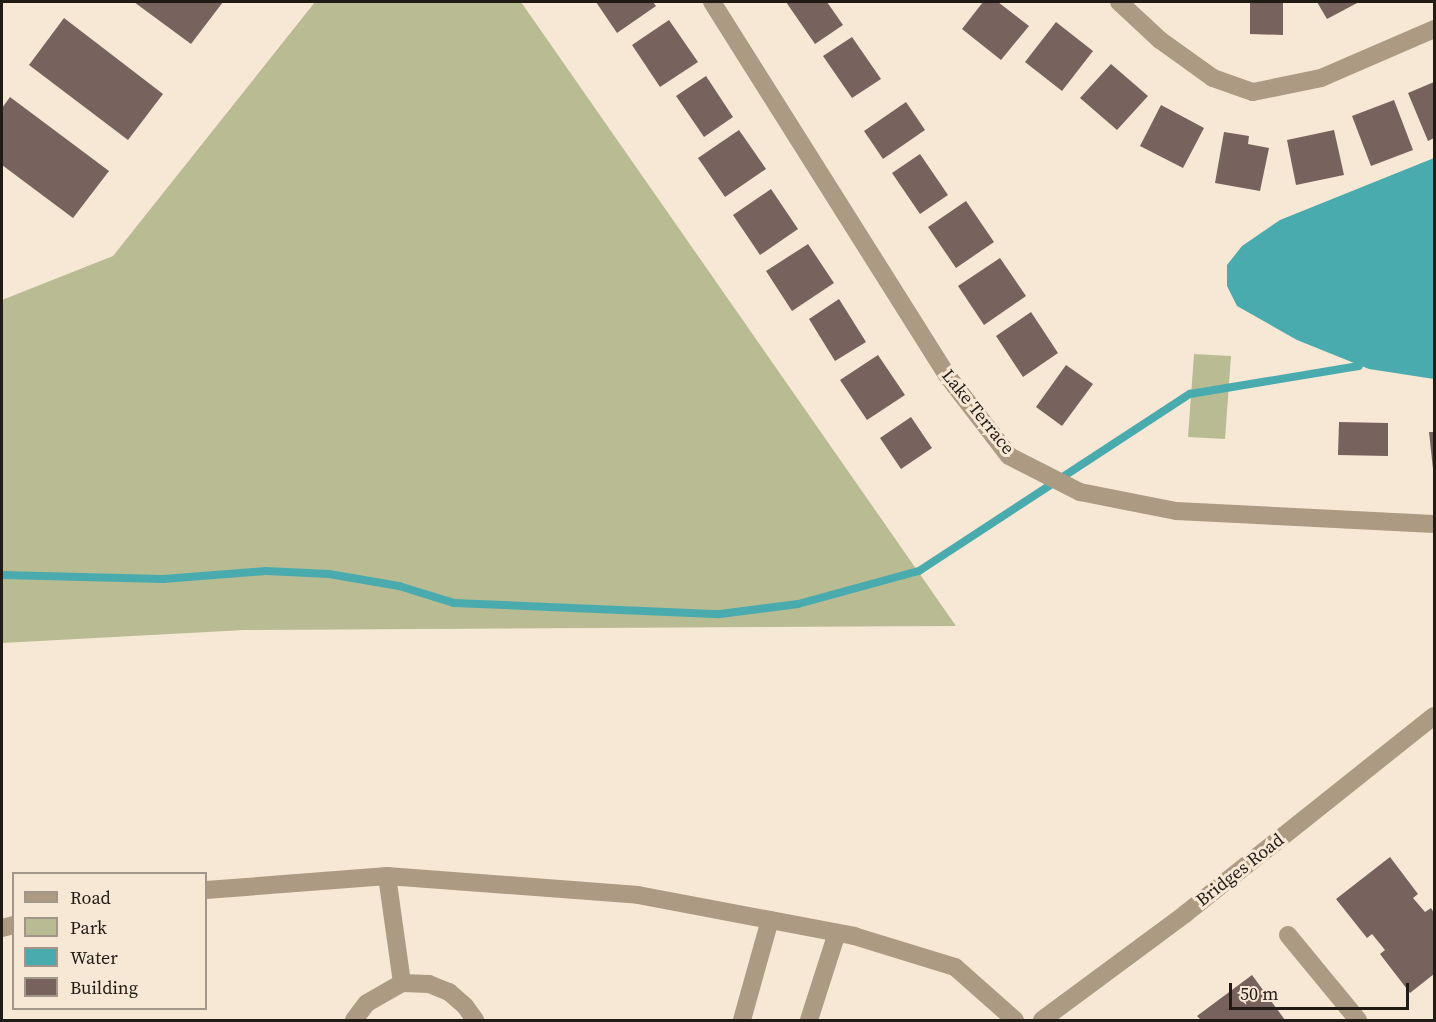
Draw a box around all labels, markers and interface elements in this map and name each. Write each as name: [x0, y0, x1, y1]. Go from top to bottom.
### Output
street label: Lake Terrace: [937, 365, 1019, 459]
street label: Bridges Road: [1192, 829, 1288, 911]
legend: [12, 872, 207, 1010]
text: Road: [70, 885, 111, 910]
text: Park: [70, 915, 107, 940]
text: Water: [70, 945, 118, 970]
scale bar: [1232, 971, 1412, 1009]
text: Building: [70, 975, 138, 1000]
text: 50 m: [1240, 981, 1278, 1006]

